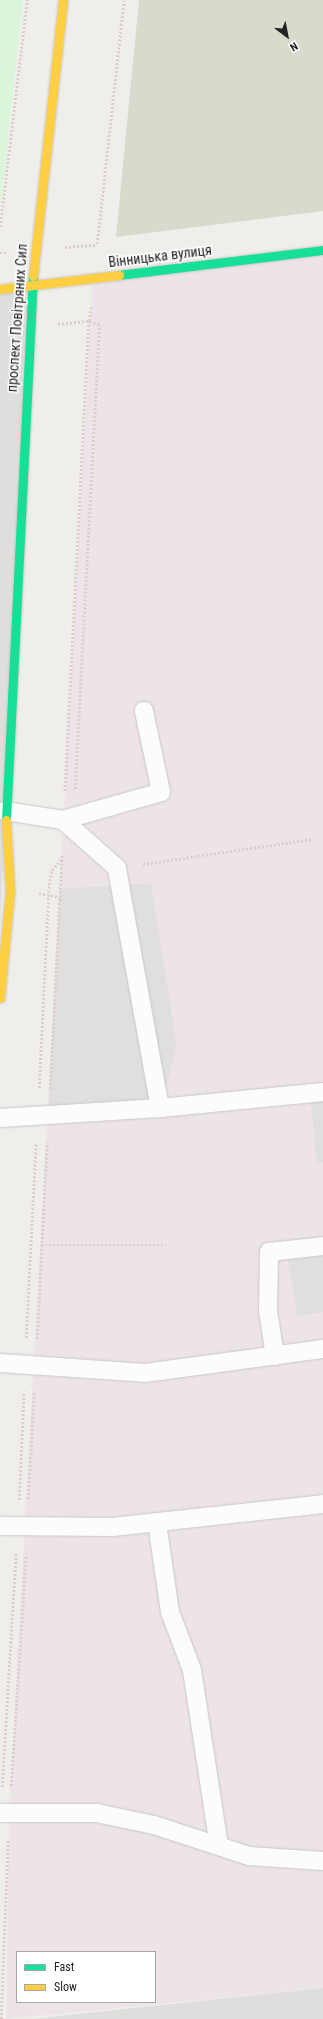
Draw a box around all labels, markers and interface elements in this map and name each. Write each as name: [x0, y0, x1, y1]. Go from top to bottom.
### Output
north arrow: [267, 16, 307, 56]
text: N: [287, 39, 300, 54]
street label: Вінницька вулиця: [107, 241, 213, 271]
street label: проспект Повітряних Сил: [3, 243, 31, 393]
legend: [16, 1951, 156, 2003]
text: Fast: [54, 1960, 74, 1974]
text: Slow: [54, 1980, 77, 1994]

